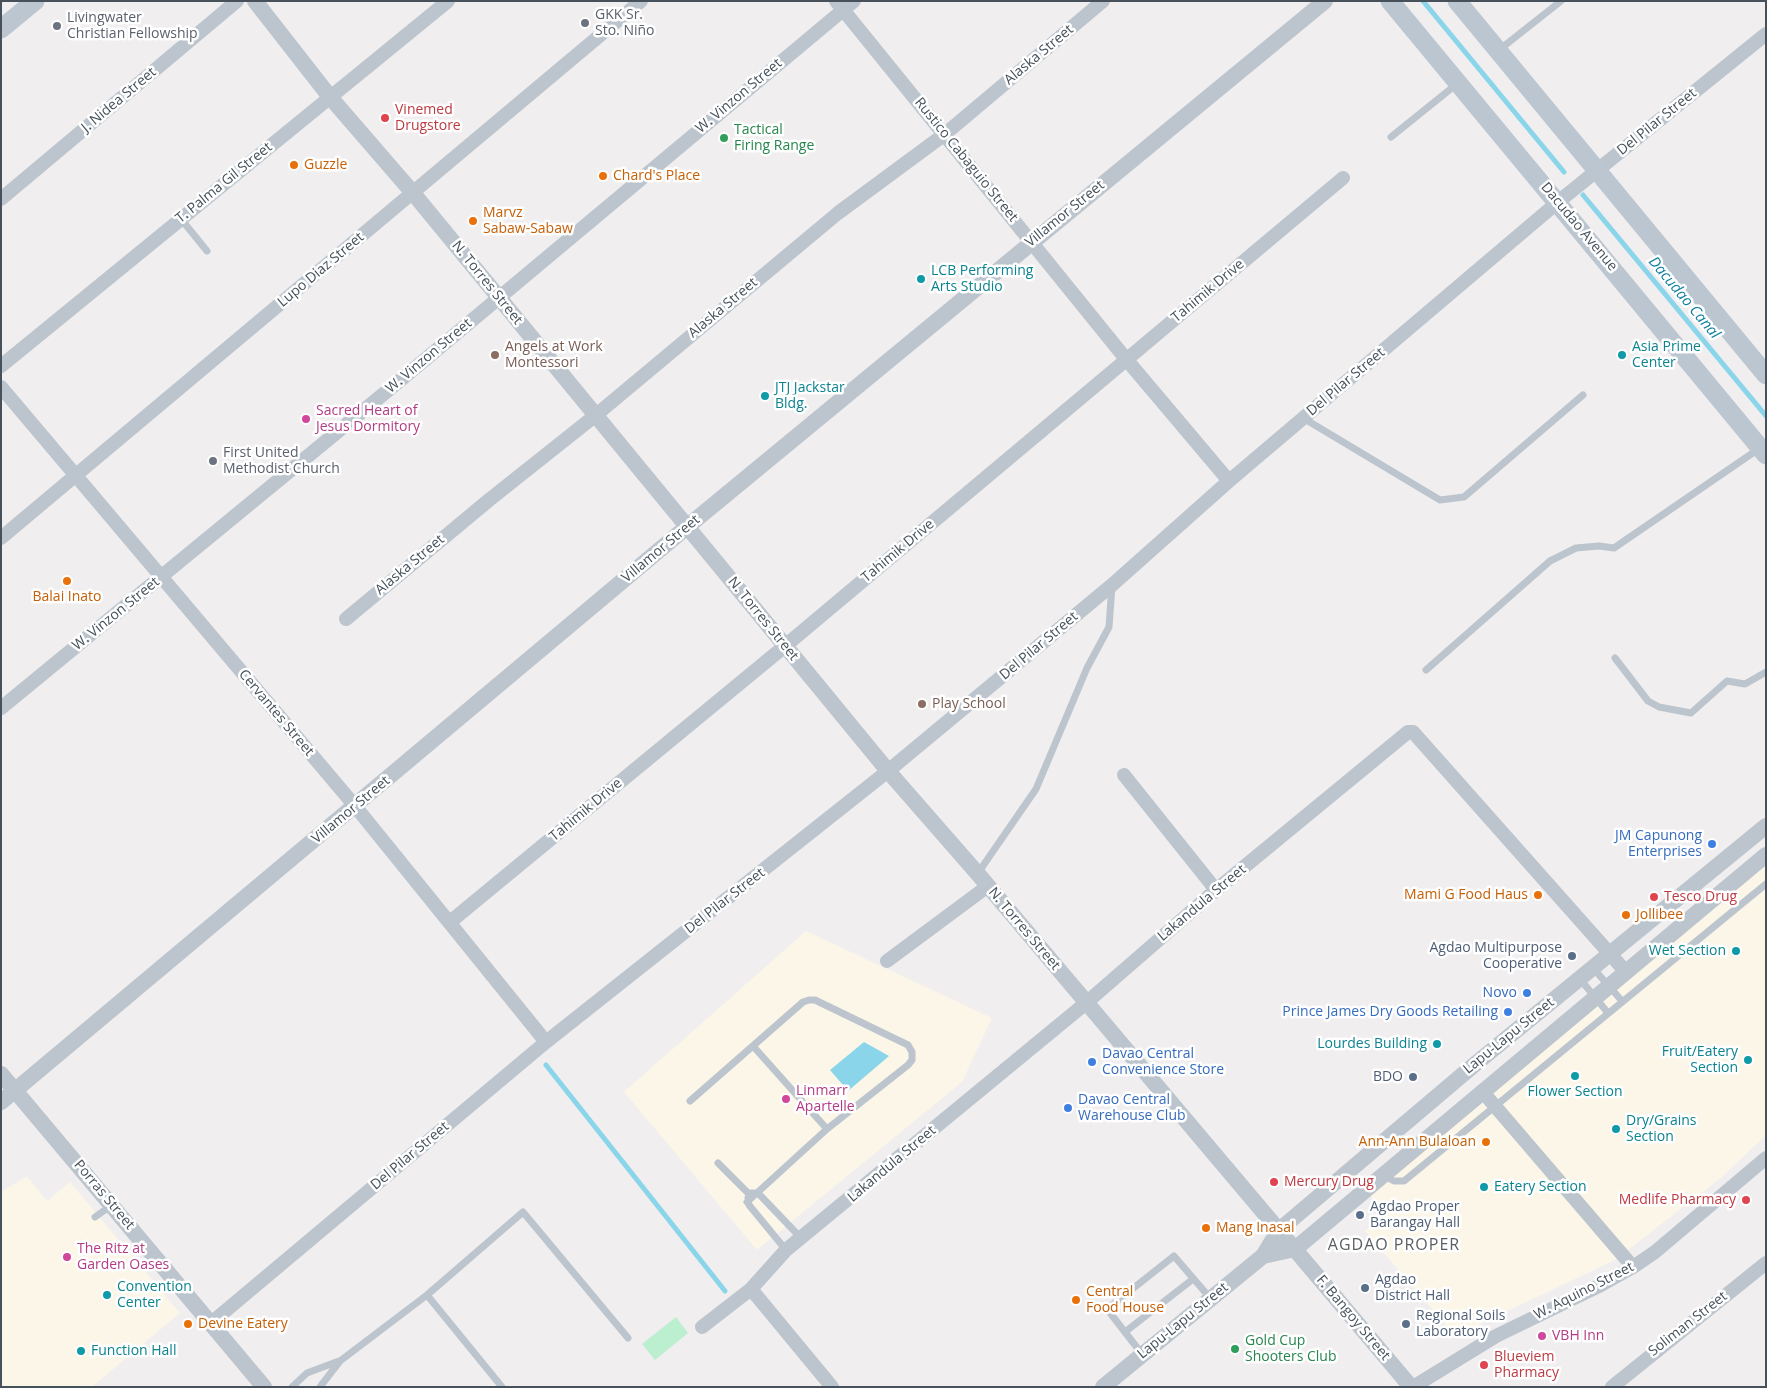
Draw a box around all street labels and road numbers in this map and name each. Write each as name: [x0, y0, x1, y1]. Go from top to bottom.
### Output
street label: Alaska Street: [1001, 21, 1077, 89]
street label: W. Vinzon Street: [693, 55, 785, 137]
street label: J. Nidea Street: [78, 64, 160, 136]
street label: Del Pilar Street: [1614, 85, 1700, 159]
street label: Rustico Cabaguio Street: [911, 94, 1021, 226]
street label: T. Palma Gil Street: [172, 139, 276, 227]
street label: Villamor Street: [1022, 177, 1108, 251]
street label: Dacudao Avenue: [1537, 179, 1621, 275]
street label: Lupo Diaz Street: [275, 229, 367, 311]
street label: N. Torres Street: [448, 238, 526, 328]
street label: Tahimik Drive: [1168, 256, 1248, 326]
street label: Alaska Street: [685, 274, 761, 342]
street label: W. Vinzon Street: [383, 315, 475, 397]
street label: Del Pilar Street: [1303, 344, 1389, 420]
street label: Villamor Street: [619, 512, 703, 586]
street label: Tahimik Drive: [858, 516, 938, 586]
street label: Alaska Street: [372, 531, 448, 599]
street label: W. Vinzon Street: [69, 574, 163, 654]
street label: N. Torres Street: [724, 574, 802, 664]
street label: Del Pilar Street: [996, 608, 1082, 684]
street label: Cervantes Street: [235, 666, 317, 760]
street label: Villamor Street: [309, 773, 393, 847]
street label: Tahimik Drive: [546, 775, 626, 845]
street label: Lakandula Street: [1154, 861, 1250, 945]
street label: Del Pilar Street: [682, 865, 768, 937]
street label: N. Torres Street: [985, 884, 1063, 974]
street label: Lapu-Lapu Street: [1460, 994, 1558, 1078]
street label: Del Pilar Street: [367, 1118, 453, 1194]
street label: Lakandula Street: [844, 1122, 940, 1206]
street label: Porras Street: [70, 1157, 138, 1233]
street label: W. Aquino Street: [1531, 1259, 1637, 1323]
street label: F. Bangoy Street: [1313, 1272, 1393, 1364]
street label: Lapu-Lapu Street: [1134, 1279, 1232, 1363]
street label: Soliman Street: [1645, 1288, 1731, 1360]

